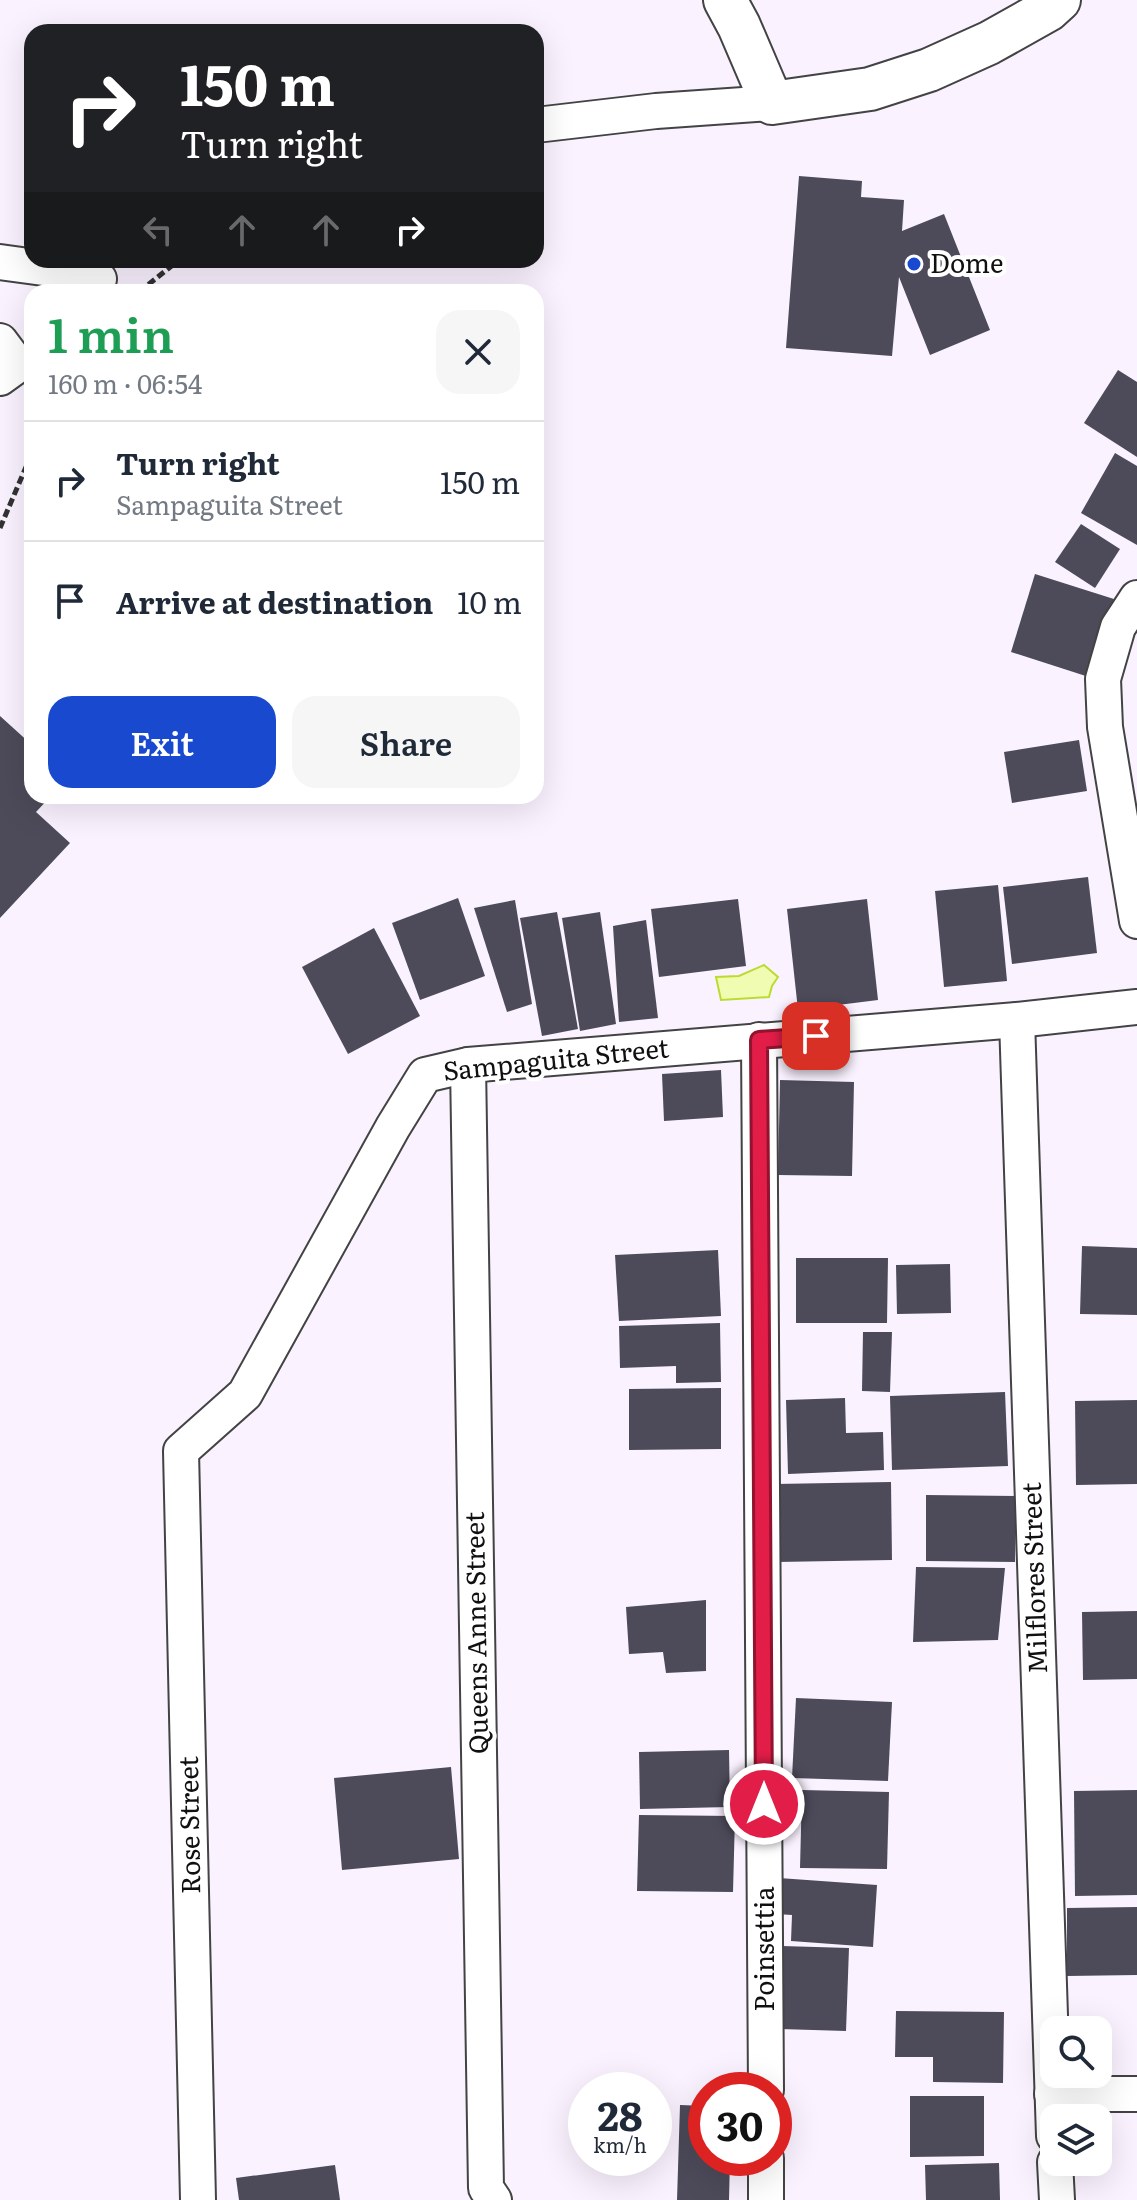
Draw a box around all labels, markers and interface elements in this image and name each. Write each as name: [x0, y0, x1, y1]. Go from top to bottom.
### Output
text: 150 m: [180, 40, 335, 123]
icon: right: [48, 56, 152, 160]
text: Turn right: [180, 116, 363, 169]
icon: left: [136, 208, 180, 252]
icon: ahead: [220, 208, 264, 252]
icon: ahead: [304, 208, 348, 252]
icon: right: [388, 208, 432, 252]
place label: Dome: [930, 242, 1003, 281]
marker: Dome: [905, 255, 923, 273]
text: 1 min: [48, 297, 174, 368]
button: close: [436, 310, 520, 394]
text: 160 m · 06:54: [48, 363, 202, 402]
text: Turn right: [116, 440, 280, 484]
icon: right: [48, 459, 92, 503]
text: 150 m: [440, 459, 520, 503]
text: Sampaguita Street: [116, 484, 343, 523]
icon: arrive: [48, 579, 92, 623]
text: Arrive at destination: [116, 579, 433, 623]
text: 10 m: [457, 579, 522, 623]
button: Exit: [48, 696, 276, 788]
button: Share: [292, 696, 520, 788]
pin: [782, 1002, 850, 1070]
icon: arrive: [794, 1014, 838, 1058]
street label: Sampaguita Street: [441, 1026, 671, 1089]
street label: Milflores Street: [1010, 1481, 1055, 1675]
street label: Queens Anne Street: [453, 1511, 496, 1755]
street label: Rose Street: [167, 1755, 208, 1894]
position arrow: [722, 1762, 806, 1846]
street label: Poinsettia: [743, 1886, 782, 2012]
map controls: [1040, 2016, 1112, 2176]
button: search: [1040, 2016, 1112, 2088]
speed limit sign: 30: [688, 2072, 792, 2176]
text: 28: [597, 2084, 643, 2143]
button: layers: [1040, 2104, 1112, 2176]
text: km/h: [593, 2129, 647, 2159]

